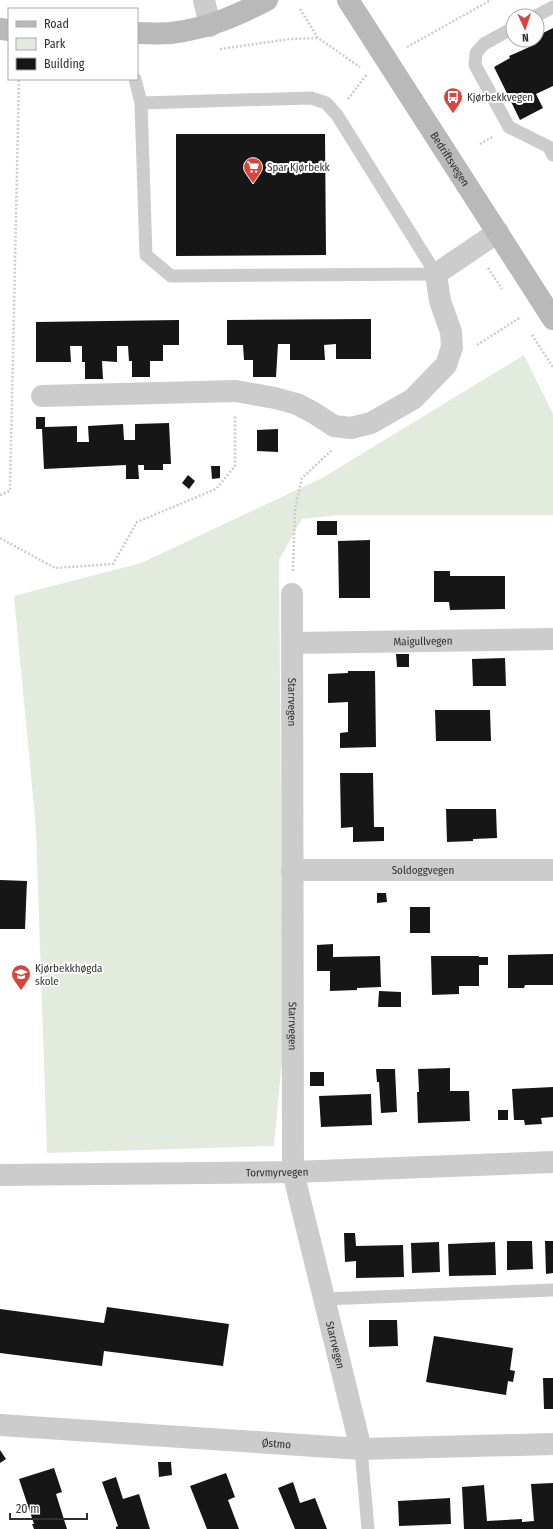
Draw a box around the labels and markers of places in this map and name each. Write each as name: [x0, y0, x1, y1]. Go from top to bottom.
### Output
bus stop icon: Kjørbekkvegen: [442, 86, 464, 114]
place label: Kjørbekkvegen: [467, 91, 533, 104]
supermarket icon: Spar Kjørbekk: [242, 156, 264, 184]
place label: Spar Kjørbekk: [267, 161, 331, 174]
place label: Kjørbekkhøgda skole: [35, 962, 103, 988]
school or university icon: Kjørbekkhøgda skole: [10, 963, 32, 991]

